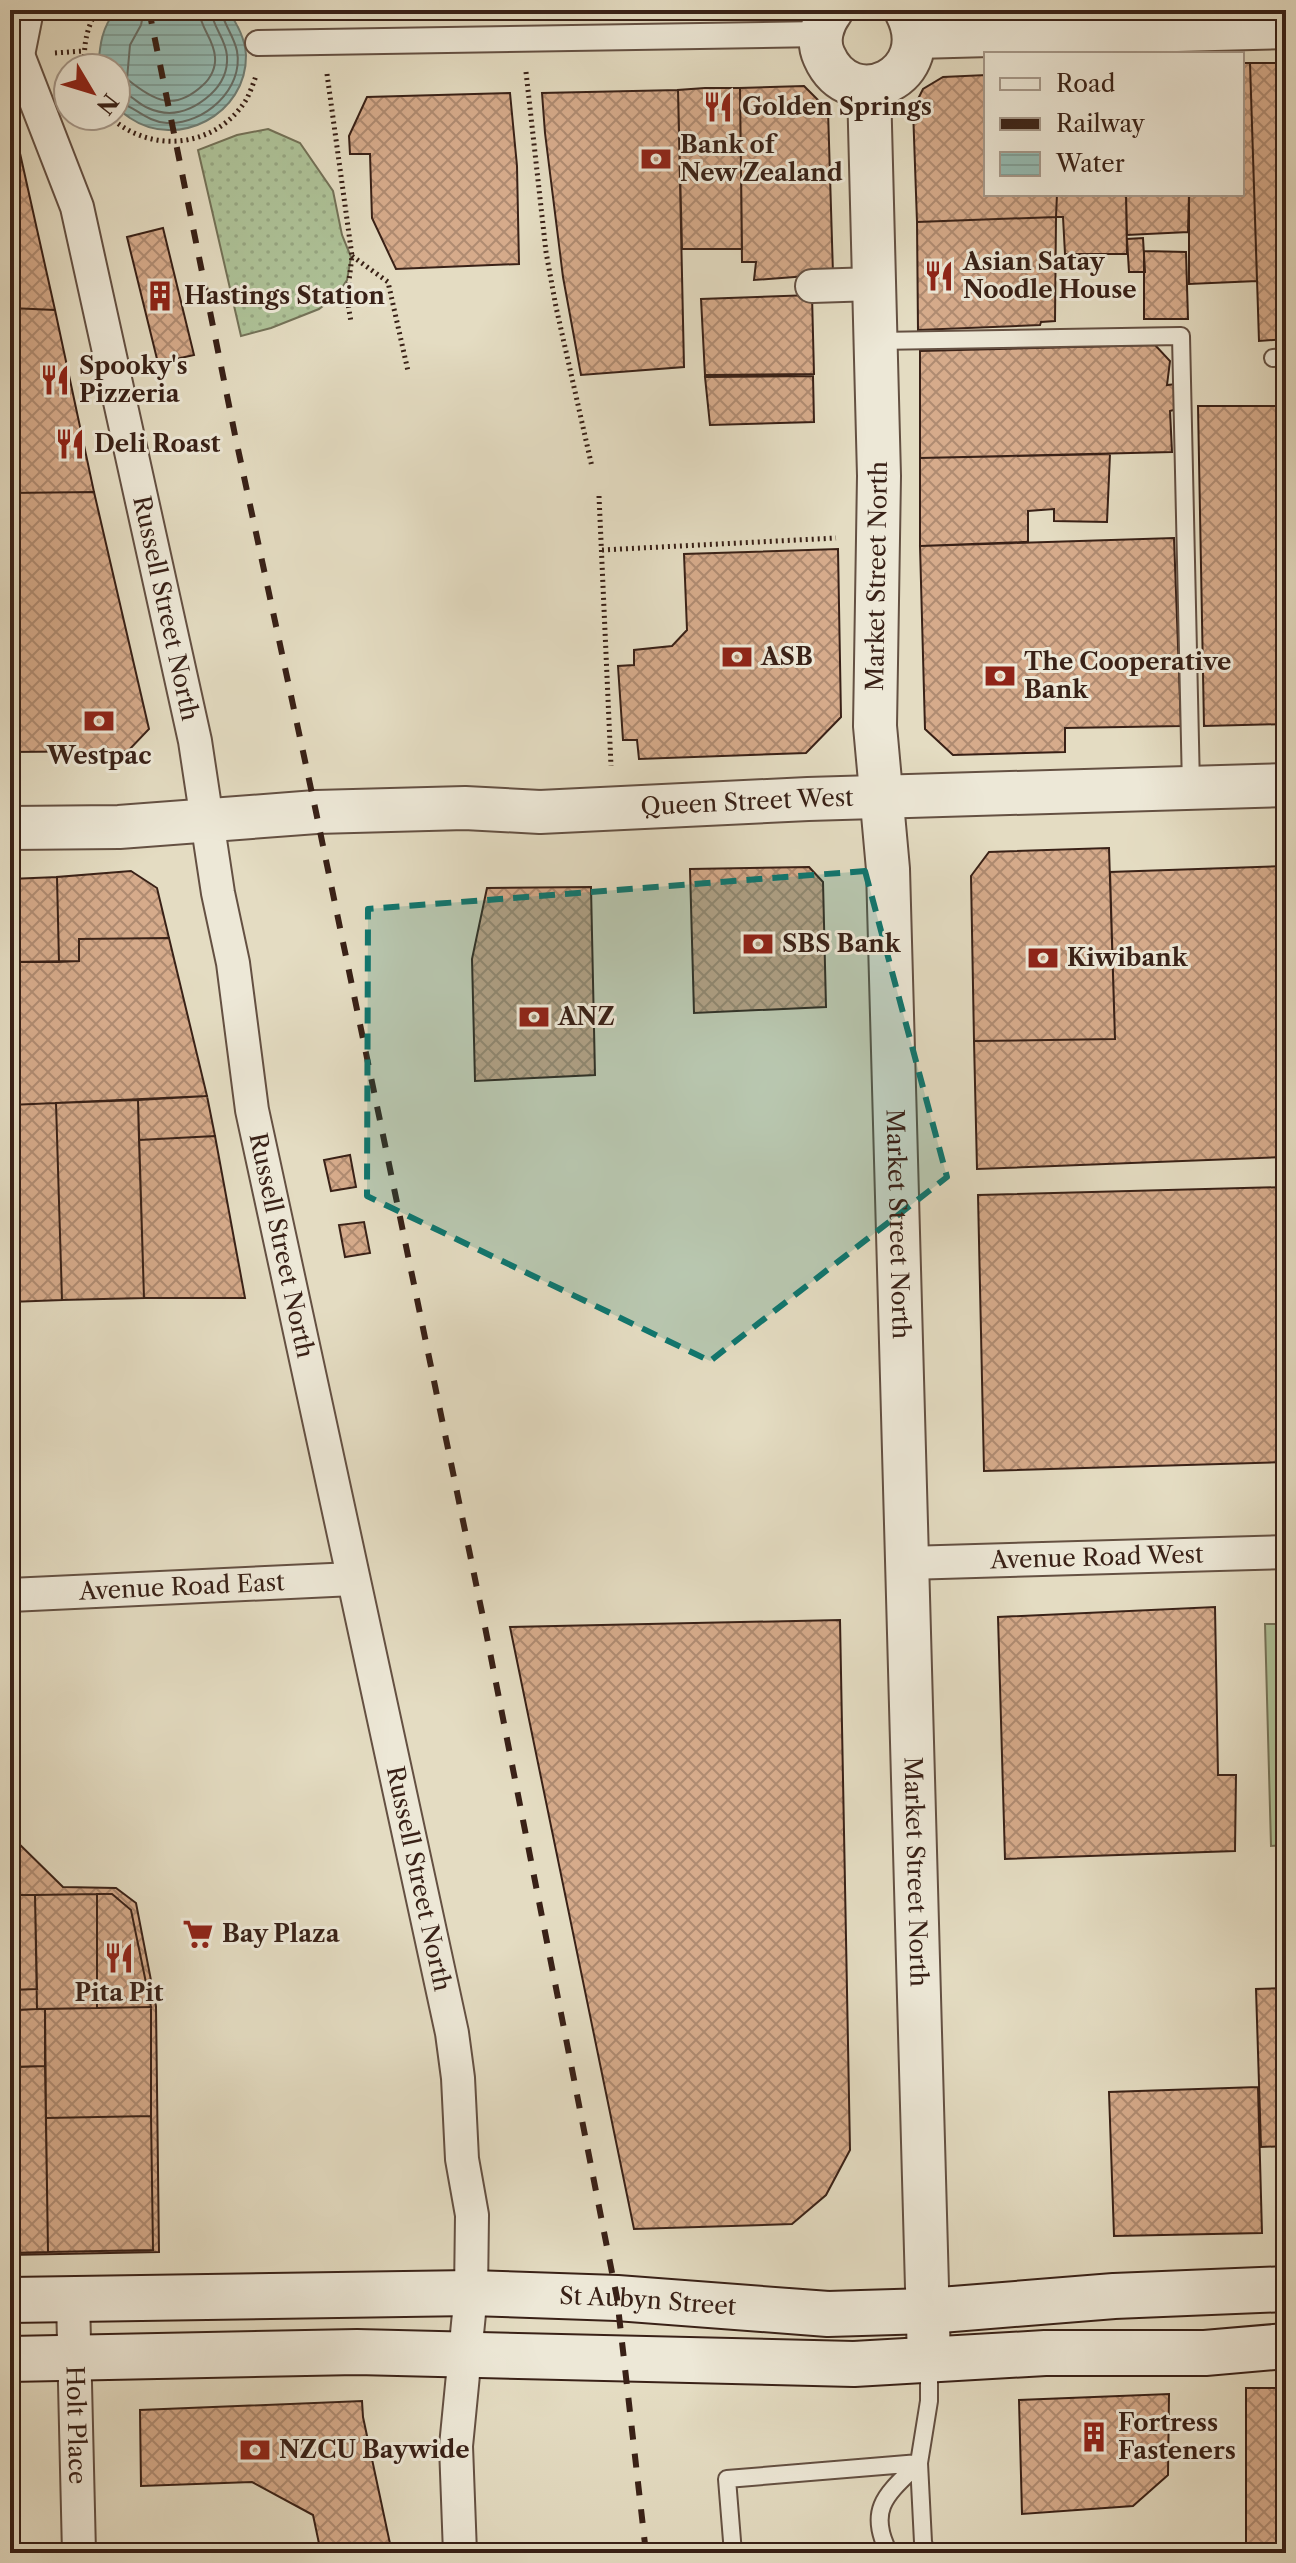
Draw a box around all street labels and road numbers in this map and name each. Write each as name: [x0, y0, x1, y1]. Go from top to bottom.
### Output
street label: Market Street North: [860, 461, 893, 691]
street label: Russell Street North: [127, 493, 205, 723]
street label: Queen Street West: [640, 783, 854, 821]
street label: Market Street North: [881, 1109, 916, 1340]
street label: Russell Street North: [243, 1130, 320, 1360]
street label: Avenue Road West: [989, 1539, 1204, 1575]
street label: Avenue Road East: [77, 1567, 286, 1606]
street label: Market Street North: [898, 1756, 934, 1987]
street label: Russell Street North: [381, 1763, 458, 1994]
street label: St Aubyn Street: [559, 2281, 738, 2321]
street label: Holt Place: [61, 2365, 92, 2485]

